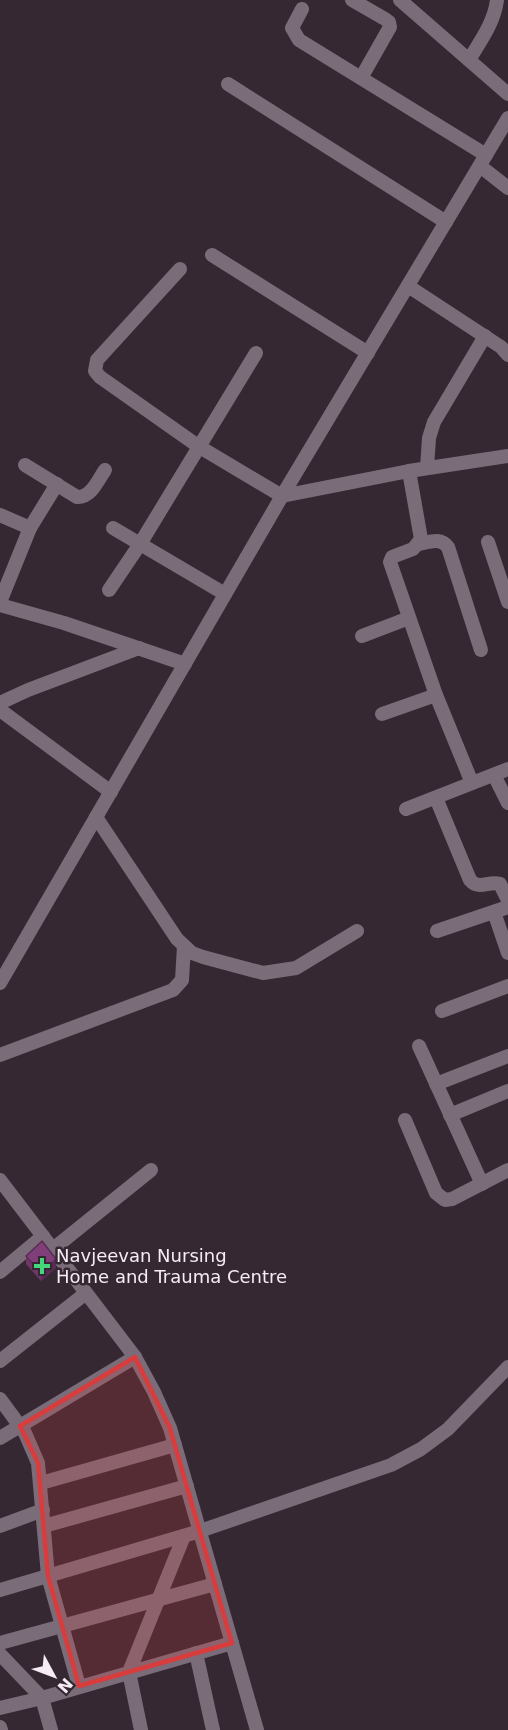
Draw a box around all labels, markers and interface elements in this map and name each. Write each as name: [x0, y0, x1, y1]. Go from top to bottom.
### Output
place label: Navjeevan Nursing Home and Trauma Centre: [56, 1245, 287, 1287]
marker: Navjeevan Nursing Home and Trauma Centre: [33, 1257, 51, 1275]
north arrow: [24, 1646, 84, 1706]
text: N: [53, 1674, 77, 1697]

